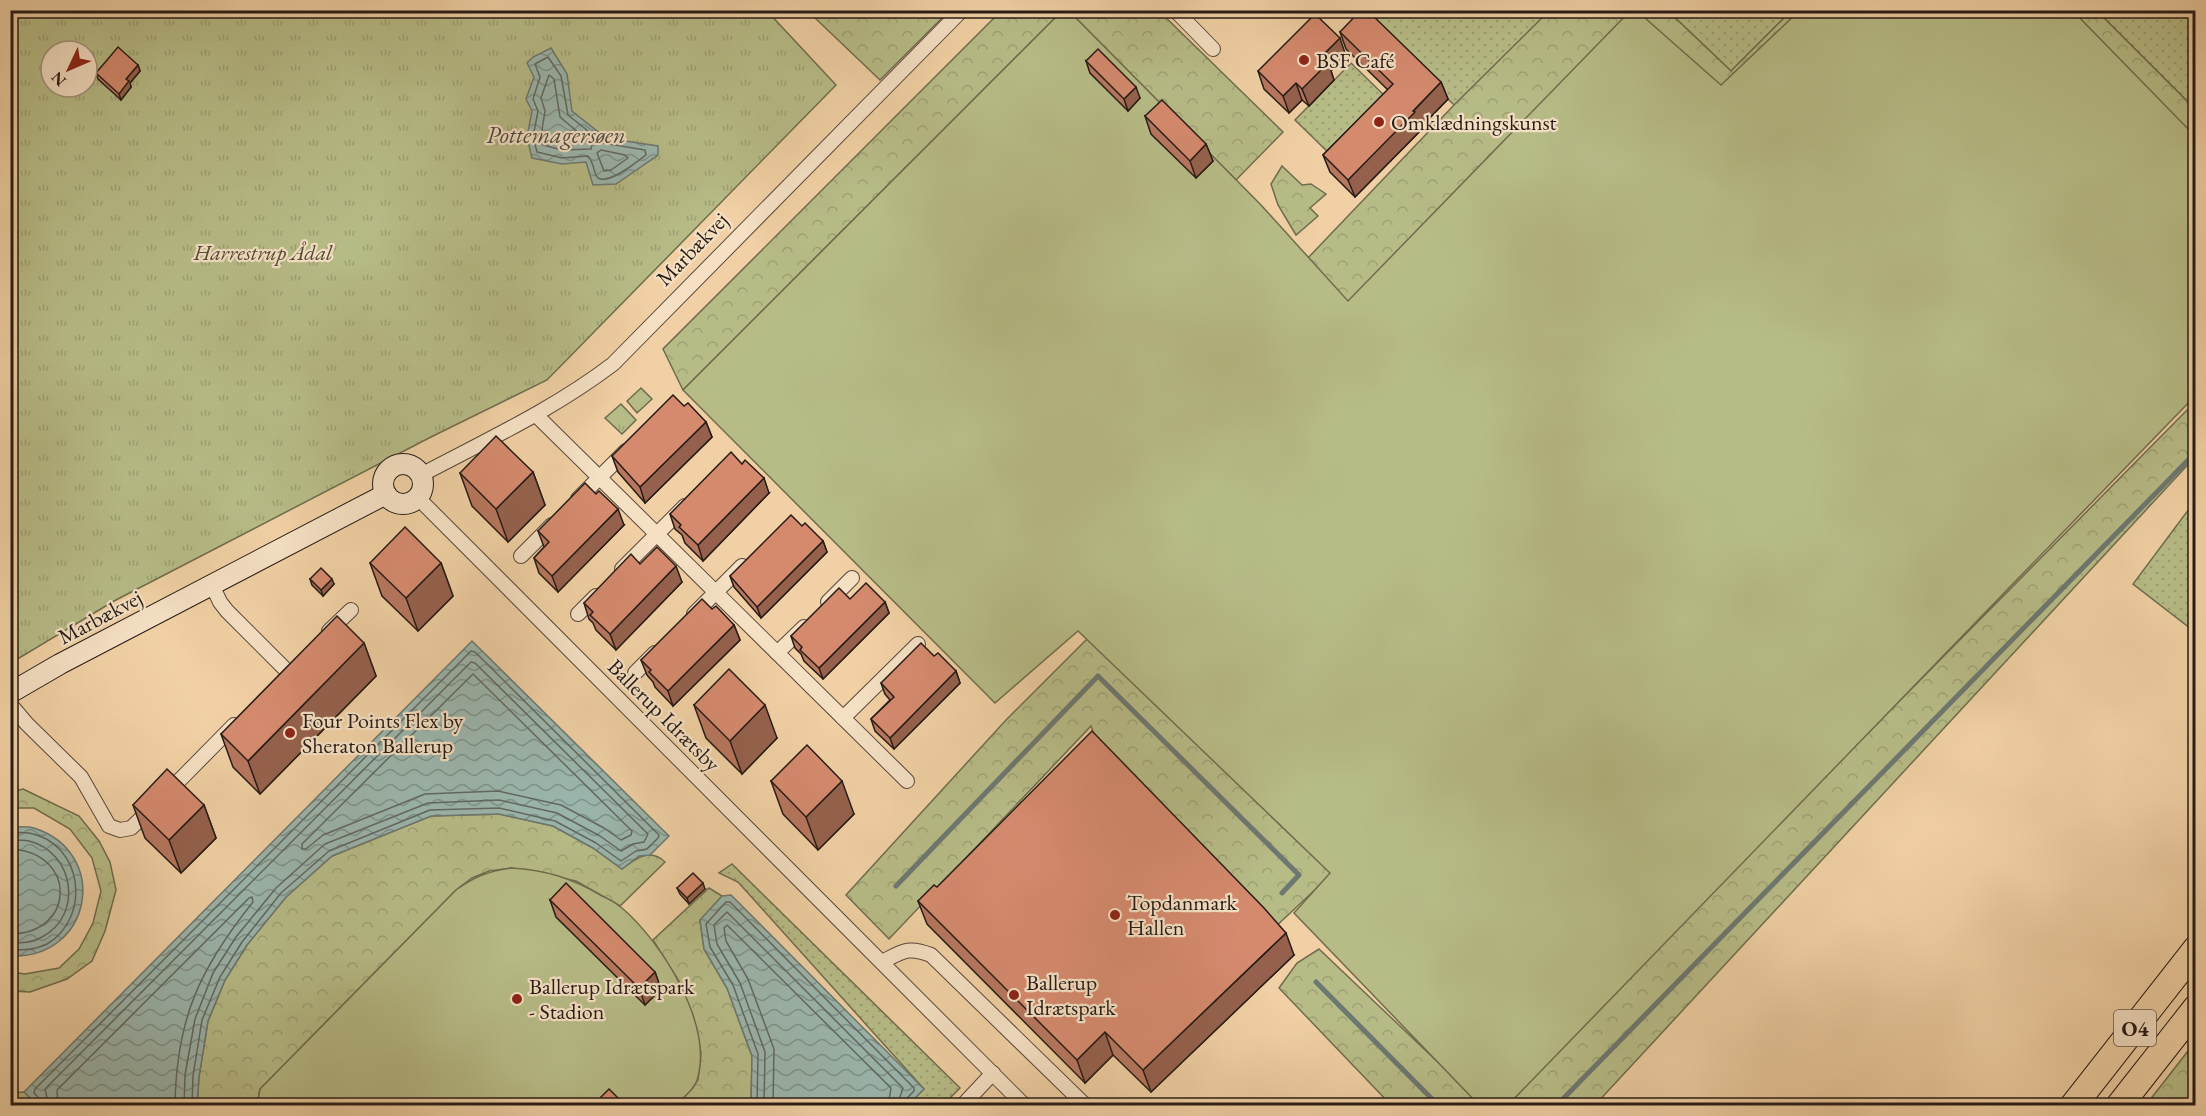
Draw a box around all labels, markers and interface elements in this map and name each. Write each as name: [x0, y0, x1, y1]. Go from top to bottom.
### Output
north arrow: [39, 39, 99, 99]
place label: BSF Café: [1316, 46, 1395, 75]
marker: BSF Café: [1297, 53, 1311, 67]
text: N: [46, 67, 71, 91]
place label: Omklædningskunst: [1391, 108, 1557, 137]
marker: Omklædningskunst: [1372, 115, 1386, 129]
water label: Pottemagersøen: [486, 119, 626, 150]
street label: Marbækvej: [650, 206, 734, 292]
park label: Harrestrup Ådal: [193, 238, 333, 267]
street label: Marbækvej: [53, 583, 147, 651]
street label: Ballerup Idrætsby: [601, 652, 727, 778]
place label: Four Points Flex by Sheraton Ballerup: [302, 706, 464, 760]
marker: Four Points Flex by Sheraton Ballerup: [283, 726, 297, 740]
place label: Topdanmark Hallen: [1127, 888, 1238, 942]
marker: Topdanmark Hallen: [1108, 908, 1122, 922]
place label: Ballerup Idrætspark: [1026, 968, 1116, 1022]
place label: Ballerup Idrætspark - Stadion: [529, 972, 695, 1026]
marker: Ballerup Idrætspark: [1007, 988, 1021, 1002]
marker: Ballerup Idrætspark - Stadion: [510, 992, 524, 1006]
road number: O4: [2114, 1010, 2156, 1046]

